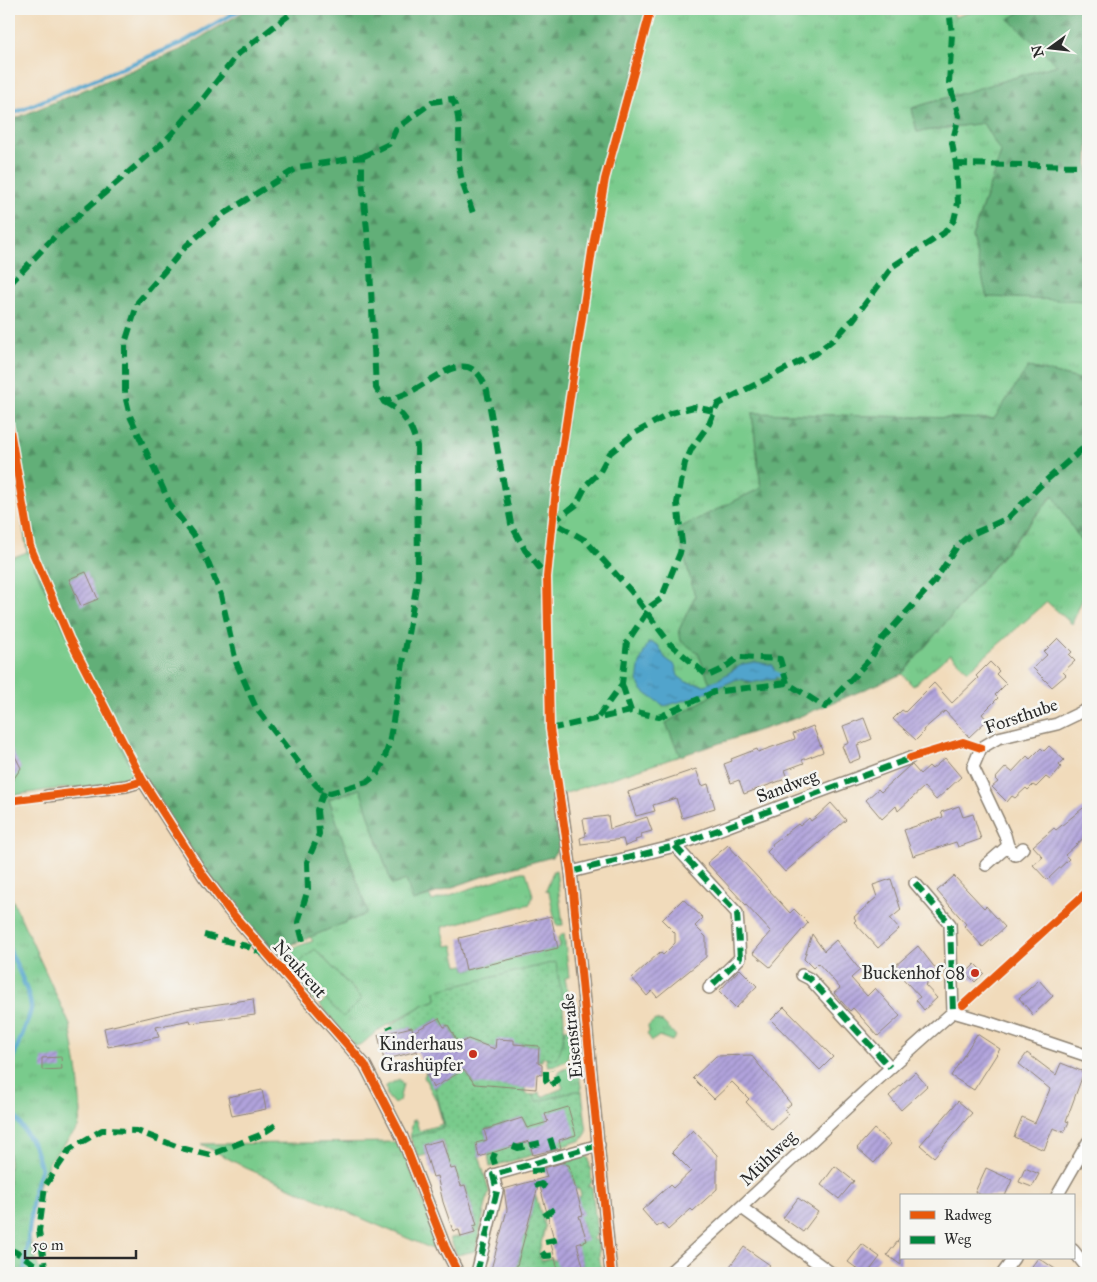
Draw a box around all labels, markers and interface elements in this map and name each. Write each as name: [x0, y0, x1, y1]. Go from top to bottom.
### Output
north arrow: [1024, 22, 1074, 72]
text: N: [1028, 43, 1048, 59]
street label: Forsthube: [982, 693, 1060, 739]
street label: Sandweg: [753, 764, 822, 809]
street label: Neukreut: [268, 935, 332, 1003]
place label: Buckenhof 08: [861, 962, 965, 984]
marker: Buckenhof 08: [969, 967, 981, 979]
street label: Eisenstraße: [557, 992, 587, 1080]
place label: Kinderhaus Grashüpfer: [379, 1033, 463, 1076]
marker: Kinderhaus Grashüpfer: [467, 1048, 479, 1060]
street label: Mühlweg: [735, 1125, 802, 1191]
legend: [900, 1194, 1074, 1260]
text: Radweg: [944, 1206, 992, 1224]
scale bar: [25, 1227, 136, 1259]
text: Weg: [944, 1230, 972, 1248]
text: 50 m: [32, 1236, 64, 1254]

